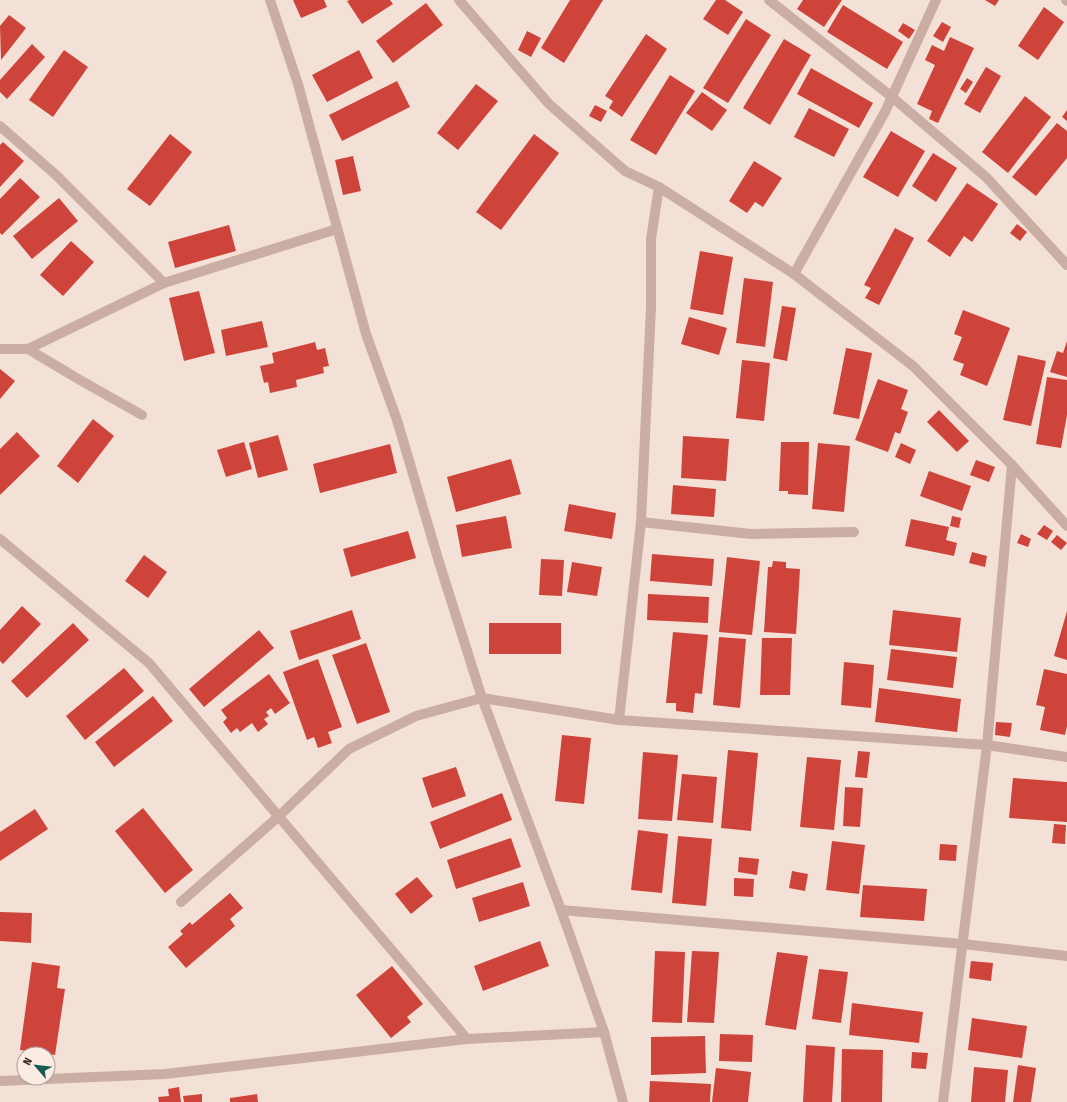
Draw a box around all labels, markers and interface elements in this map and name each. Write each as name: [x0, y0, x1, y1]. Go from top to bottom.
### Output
north arrow: [16, 1046, 56, 1086]
text: N: [20, 1056, 35, 1068]

